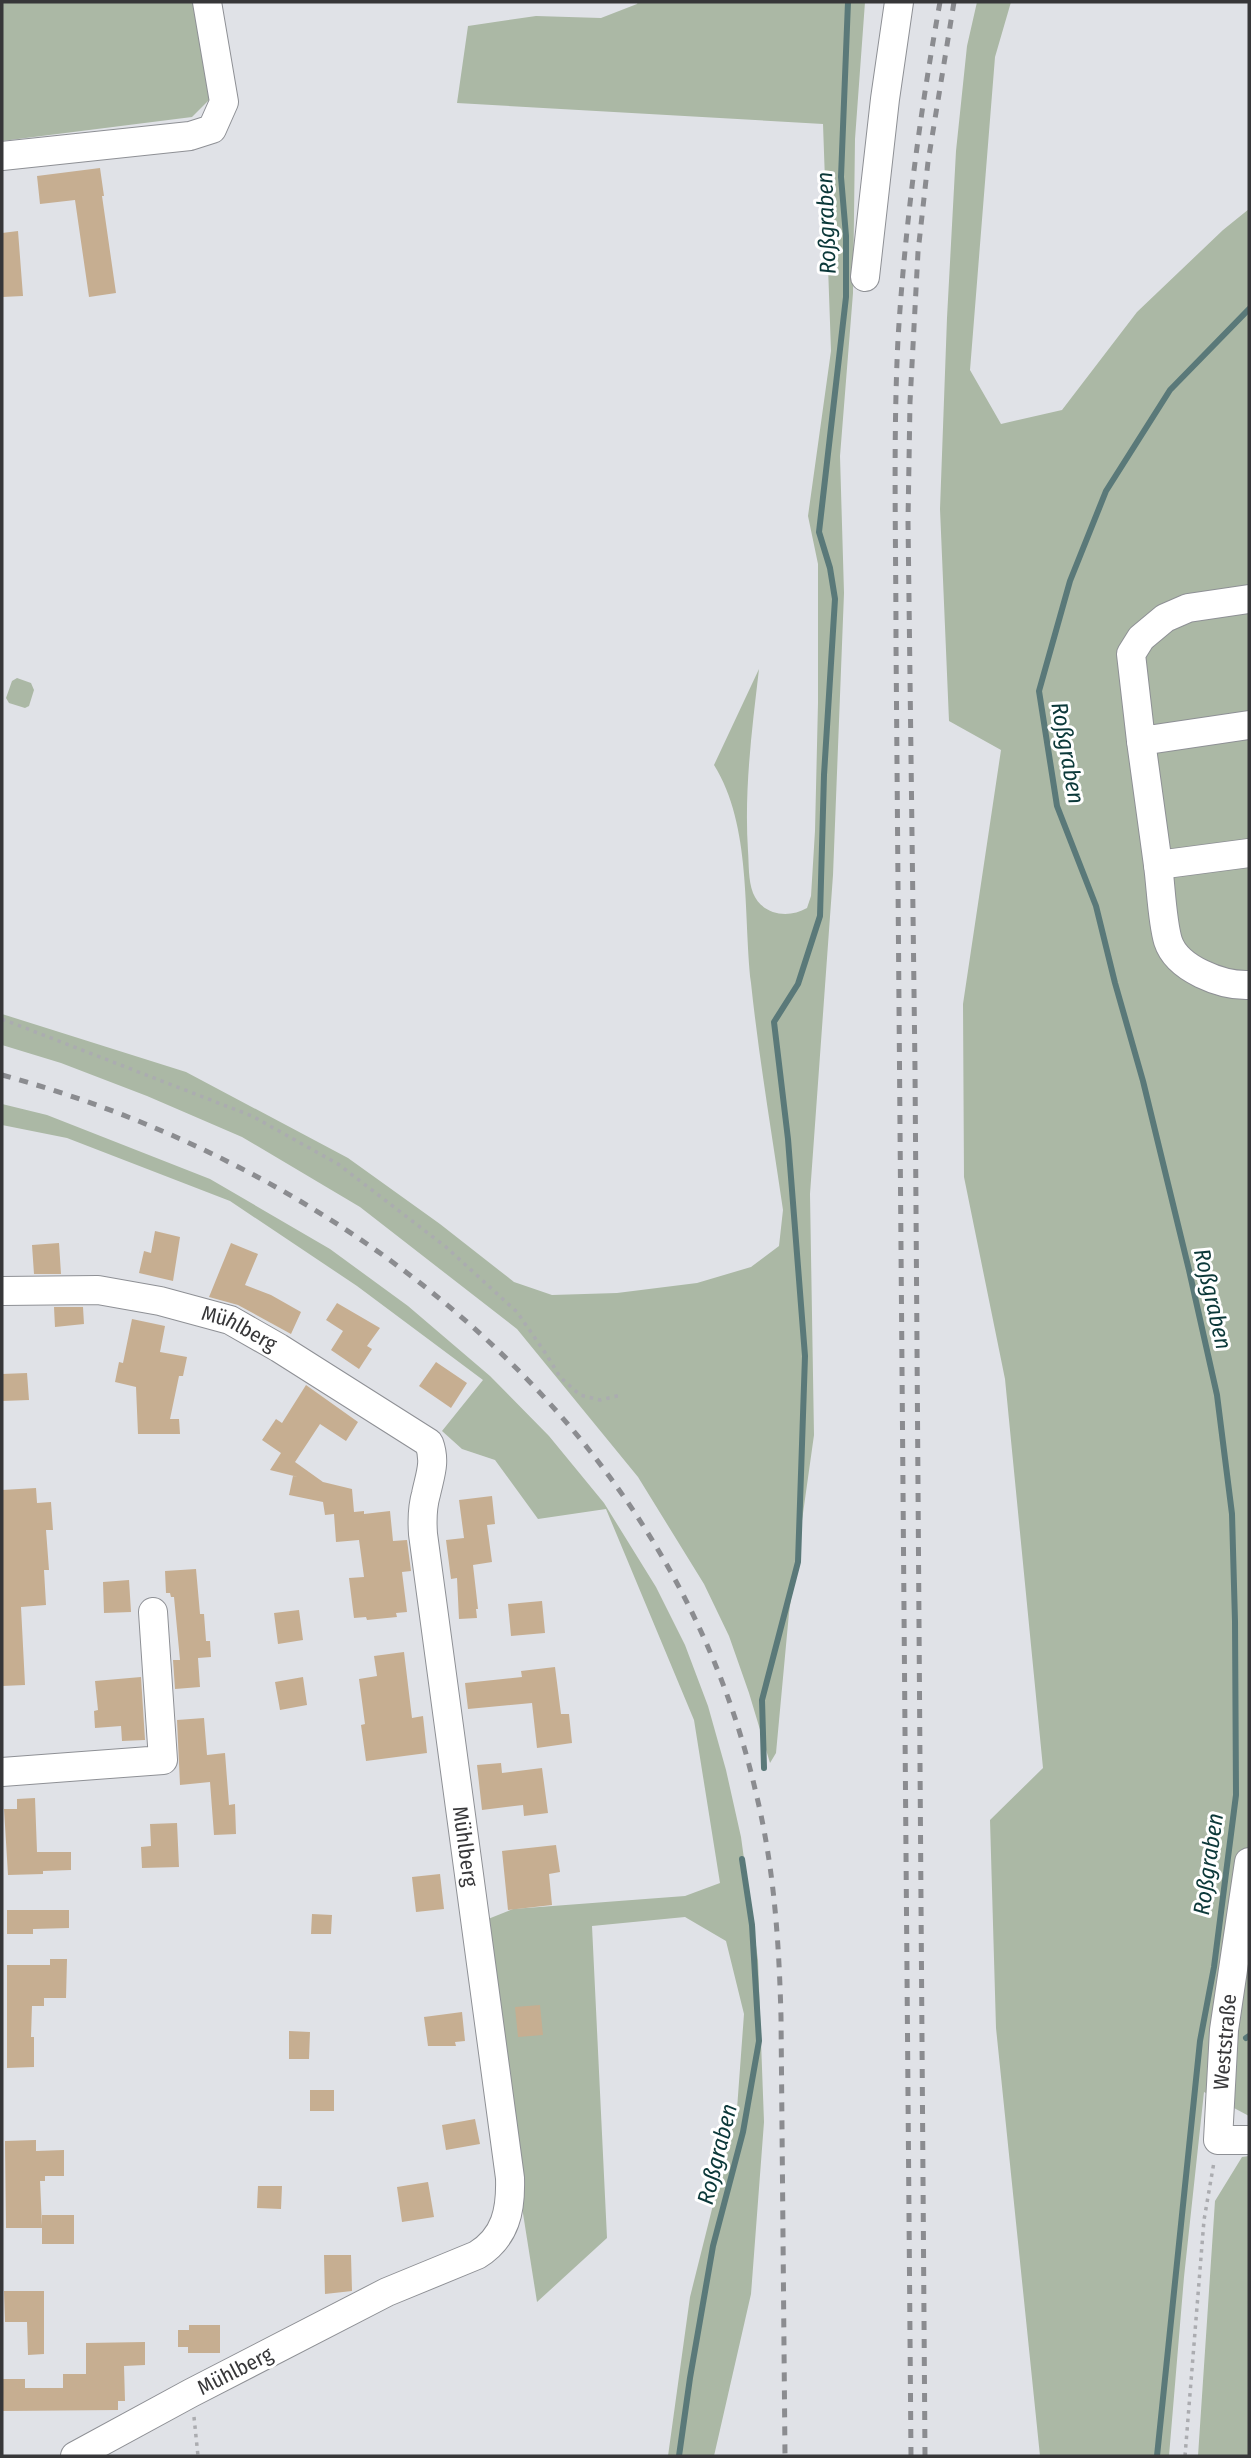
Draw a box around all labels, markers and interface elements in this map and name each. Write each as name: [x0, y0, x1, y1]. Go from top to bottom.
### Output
water label: Roßgraben: [810, 171, 842, 275]
water label: Roßgraben: [1045, 700, 1091, 806]
water label: Roßgraben: [1188, 1246, 1238, 1352]
street label: Mühlberg: [199, 1300, 282, 1357]
street label: Mühlberg: [447, 1804, 484, 1888]
water label: Roßgraben: [1187, 1811, 1229, 1917]
street label: Weststraße: [1208, 1993, 1242, 2091]
water label: Roßgraben: [691, 2101, 743, 2207]
street label: Mühlberg: [193, 2341, 277, 2401]

